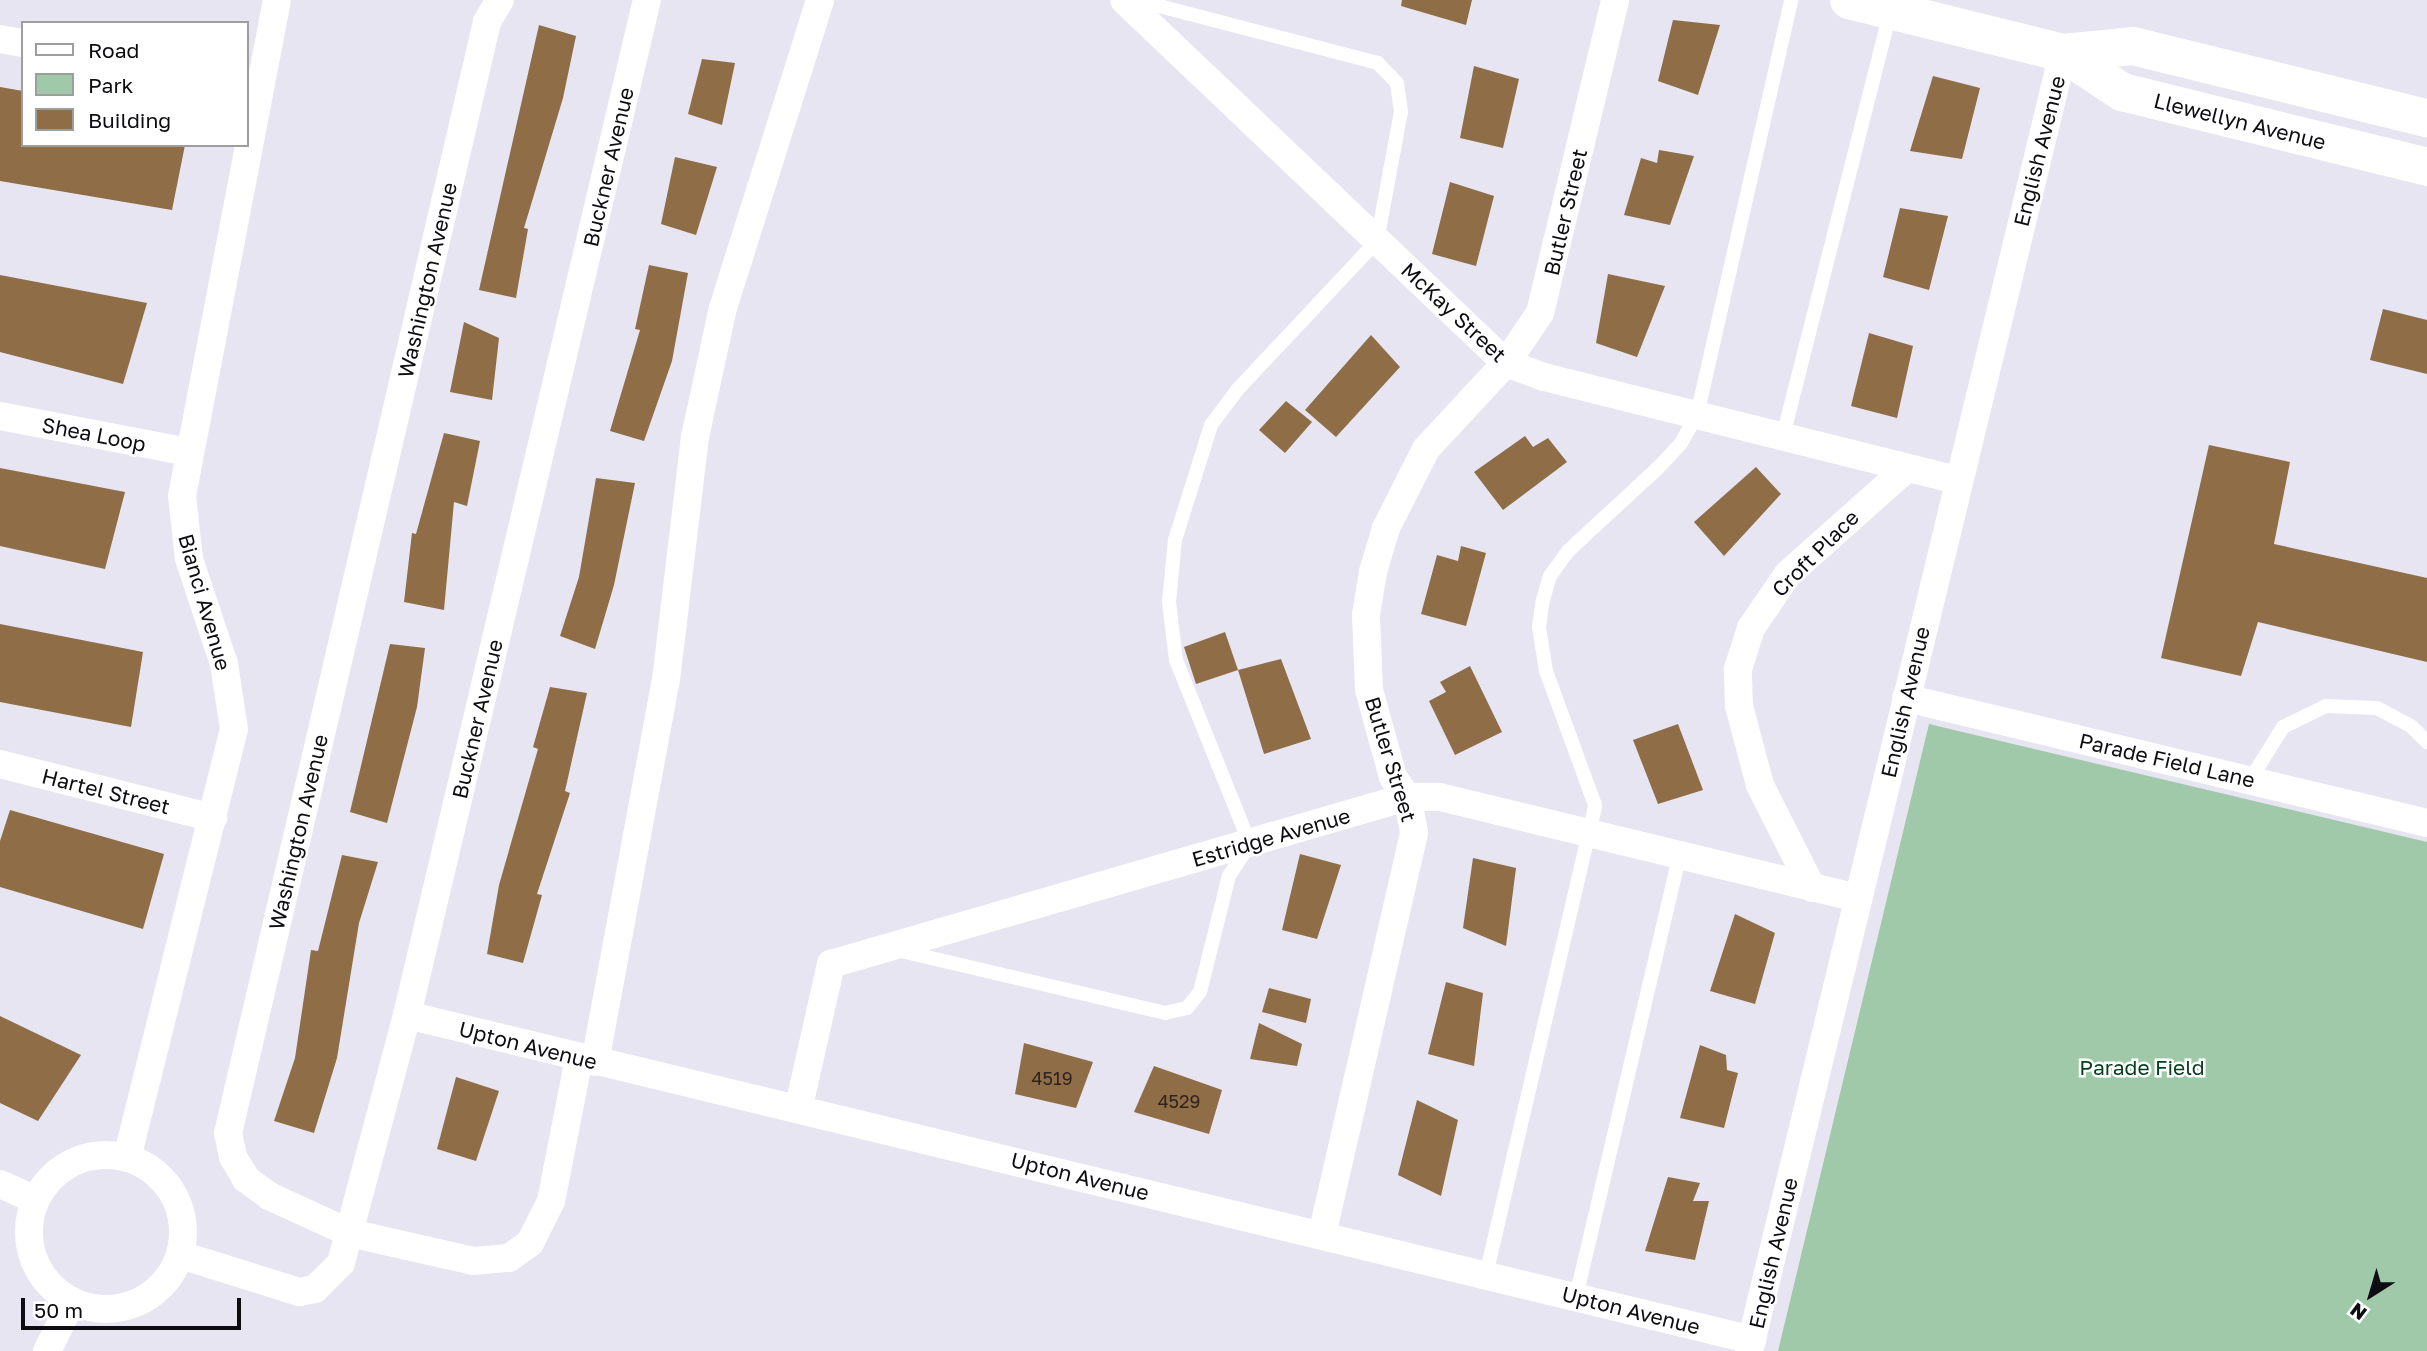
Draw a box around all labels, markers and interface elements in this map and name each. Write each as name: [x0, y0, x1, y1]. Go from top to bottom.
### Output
legend: [21, 21, 248, 147]
text: Road: [88, 37, 139, 63]
text: Park: [88, 72, 133, 98]
street label: English Avenue: [2008, 73, 2070, 229]
street label: Buckner Avenue: [577, 85, 639, 249]
street label: Llewellyn Avenue: [2151, 87, 2329, 155]
text: Building: [88, 107, 171, 133]
street label: Butler Street: [1538, 146, 1592, 278]
street label: Washington Avenue: [392, 180, 462, 380]
street label: McKay Street: [1396, 257, 1512, 367]
street label: Shea Loop: [40, 412, 148, 456]
street label: Croft Place: [1766, 504, 1864, 602]
street label: Bianci Avenue: [173, 531, 237, 673]
street label: English Avenue: [1875, 624, 1935, 780]
street label: Buckner Avenue: [446, 637, 508, 801]
street label: Butler Street: [1360, 693, 1422, 825]
street label: Parade Field Lane: [2077, 728, 2257, 792]
street label: Washington Avenue: [263, 732, 333, 932]
street label: Hartel Street: [39, 763, 173, 819]
street label: Estridge Avenue: [1189, 802, 1353, 872]
street label: Upton Avenue: [456, 1016, 600, 1074]
park label: Parade Field: [2079, 1054, 2205, 1080]
house number: 4519: [1031, 1067, 1073, 1089]
house number: 4529: [1158, 1090, 1200, 1112]
street label: Upton Avenue: [1008, 1147, 1152, 1205]
street label: English Avenue: [1743, 1175, 1803, 1331]
north arrow: [2336, 1260, 2406, 1330]
street label: Upton Avenue: [1559, 1281, 1703, 1339]
scale bar: [24, 1284, 245, 1328]
text: 50 m: [34, 1297, 83, 1323]
text: N: [2345, 1299, 2371, 1326]

